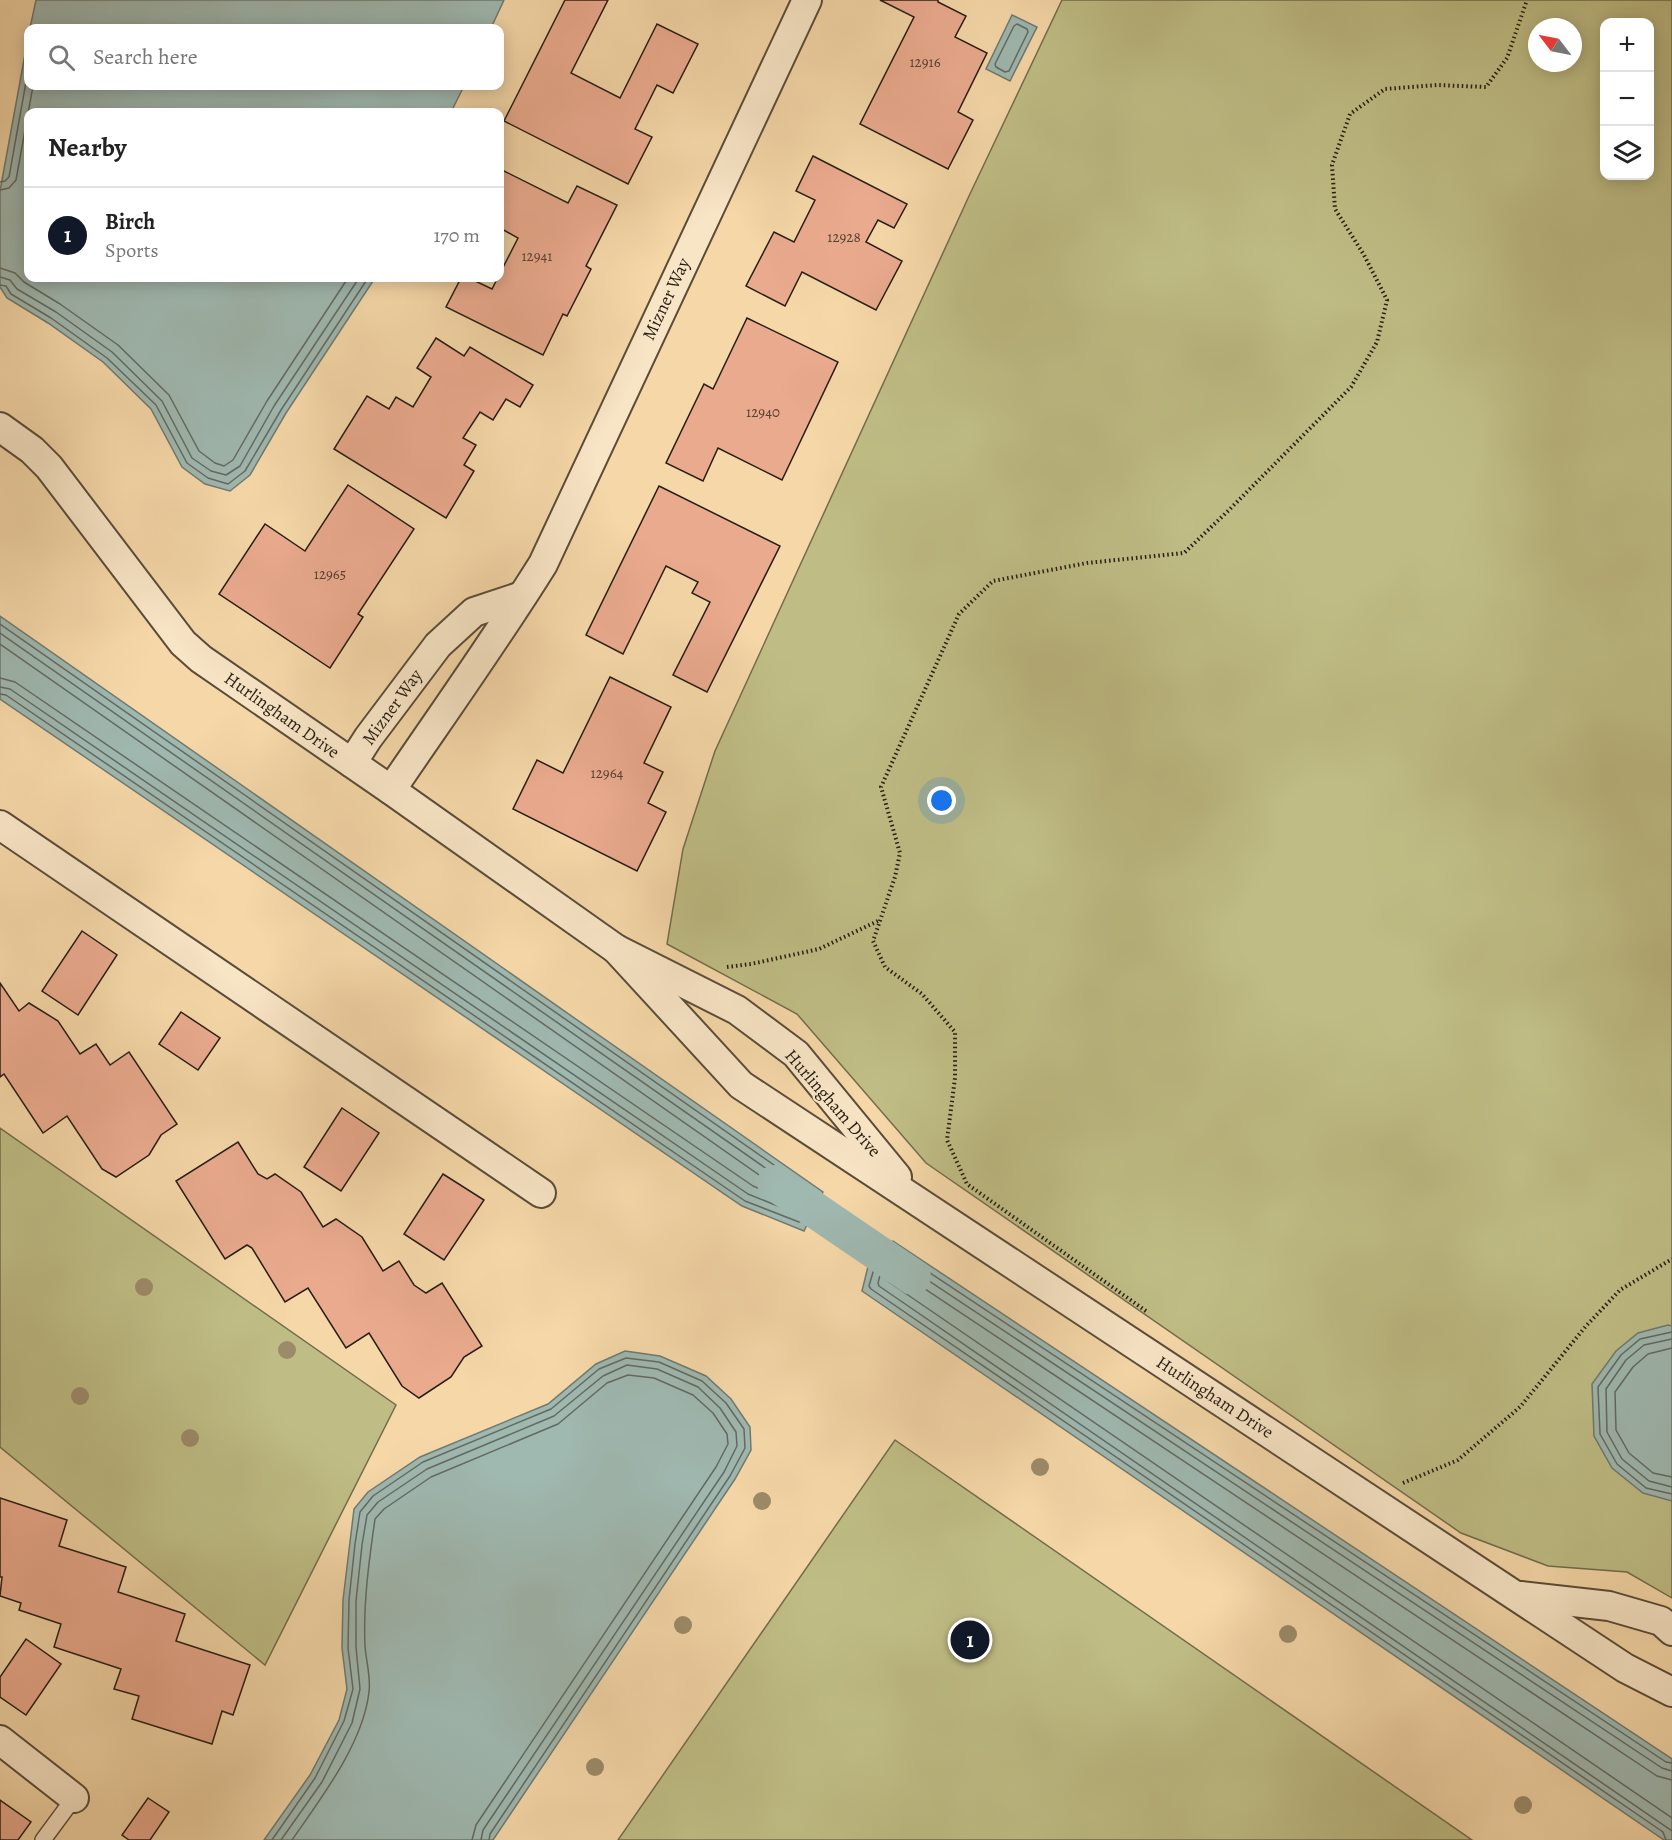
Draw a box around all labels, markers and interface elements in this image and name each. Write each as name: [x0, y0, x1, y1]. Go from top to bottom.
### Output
north arrow: [1528, 18, 1582, 72]
map controls: [1600, 18, 1654, 180]
button: +: [1600, 18, 1654, 72]
search box: [24, 24, 504, 90]
icon: search: [45, 41, 78, 74]
text: Search here: [93, 42, 198, 72]
house number: 12916: [909, 52, 941, 72]
button: −: [1600, 72, 1654, 126]
button: layers: [1600, 126, 1654, 180]
text: Nearby: [48, 130, 127, 165]
text: Birch: [105, 207, 155, 237]
text: 1: [64, 222, 71, 249]
text: 170 m: [434, 222, 480, 249]
house number: 12928: [827, 227, 861, 247]
text: Sports: [105, 237, 158, 264]
house number: 12941: [521, 246, 553, 266]
street label: Mizner Way: [636, 253, 696, 344]
house number: 12940: [746, 402, 780, 422]
house number: 12965: [314, 564, 346, 584]
street label: Mizner Way: [356, 663, 428, 750]
street label: Hurlingham Drive: [220, 666, 344, 764]
house number: 12964: [591, 763, 624, 783]
your location: [927, 786, 956, 815]
street label: Hurlingham Drive: [779, 1044, 887, 1162]
street label: Hurlingham Drive: [1152, 1350, 1278, 1444]
pin: 1: [950, 1618, 990, 1662]

